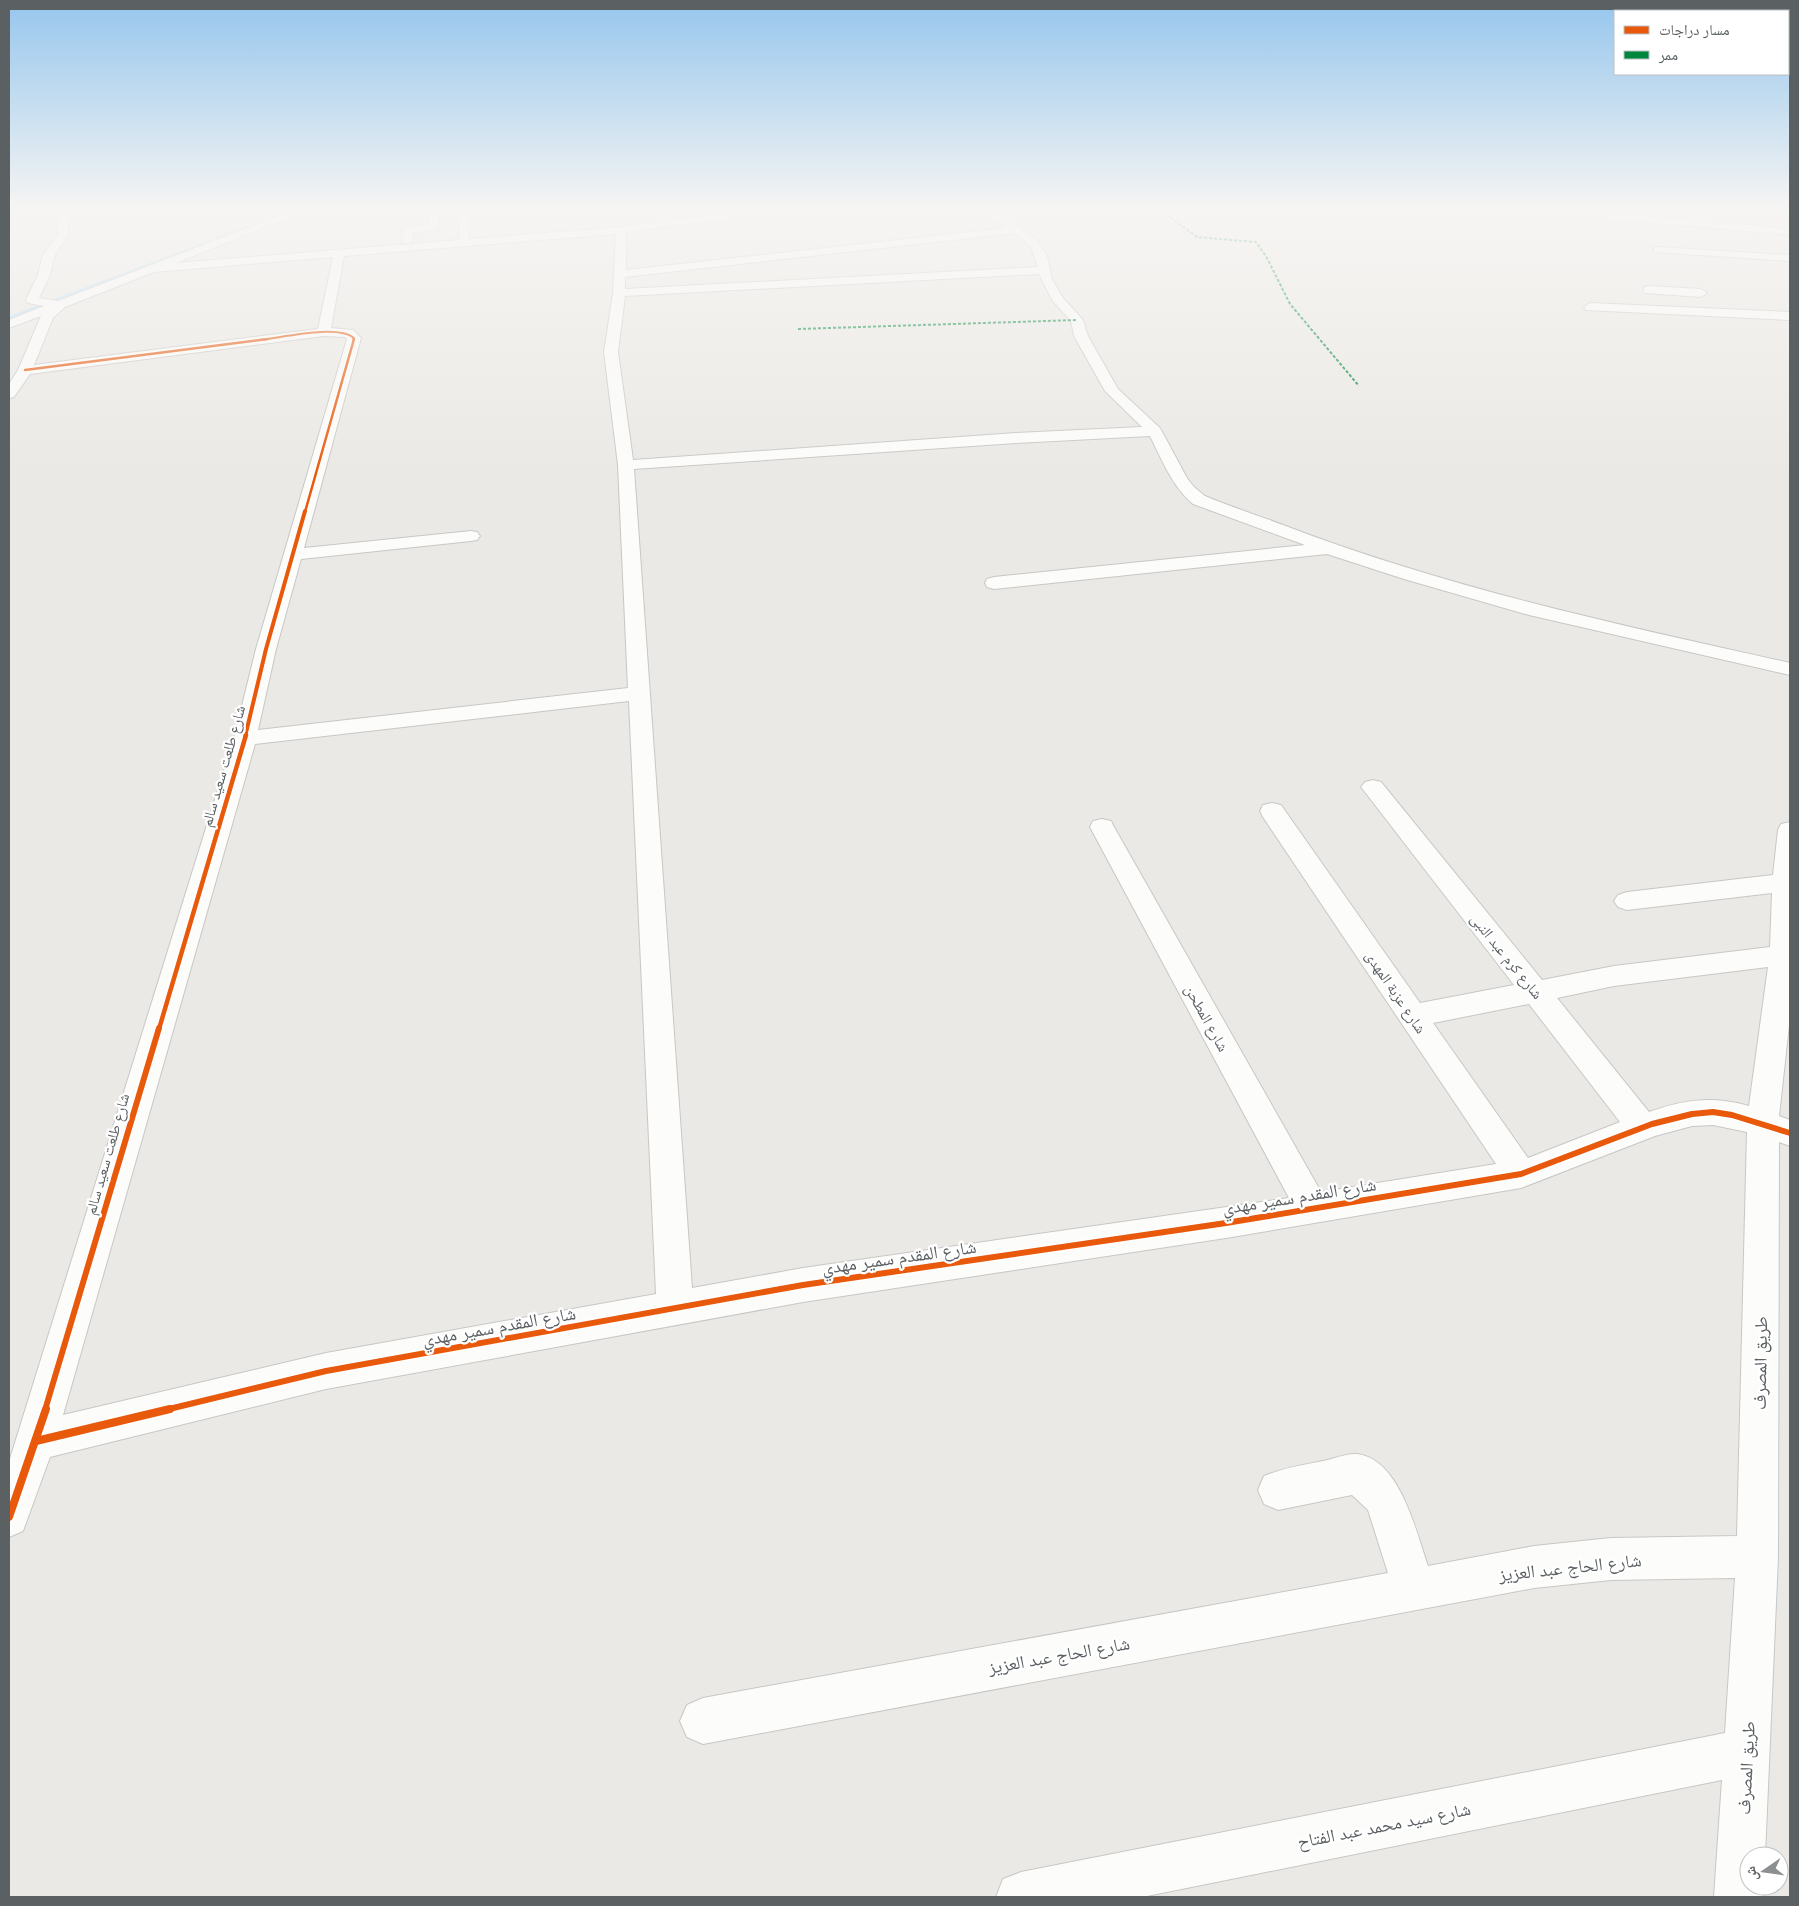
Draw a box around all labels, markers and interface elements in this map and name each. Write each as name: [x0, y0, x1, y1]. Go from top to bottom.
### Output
legend: [1614, 10, 1789, 75]
text: مسار دراجات: [1659, 20, 1730, 39]
text: ممر: [1658, 45, 1678, 64]
street label: شارع طلعت سعيد سالم: [197, 703, 250, 829]
street label: شارع كرم عبد النبى: [1466, 909, 1547, 1003]
street label: شارع عزبة المهدى: [1361, 947, 1431, 1038]
street label: شارع المطحن: [1180, 981, 1233, 1055]
street label: شارع طلعت سعيد سالم: [81, 1091, 134, 1217]
street label: شارع المقدم سمير مهدي: [1220, 1172, 1378, 1223]
street label: شارع المقدم سمير مهدي: [820, 1235, 978, 1283]
street label: شارع المقدم سمير مهدي: [420, 1301, 578, 1354]
street label: طريق المصرف: [1748, 1316, 1772, 1410]
street label: شارع الحاج عبد العزيز: [1497, 1548, 1643, 1587]
street label: شارع الحاج عبد العزيز: [985, 1631, 1132, 1680]
street label: طريق المصرف: [1732, 1721, 1760, 1815]
street label: شارع سيد محمد عبد الفتاح: [1295, 1797, 1473, 1854]
north arrow: [1739, 1846, 1789, 1896]
text: ش: [1741, 1865, 1762, 1883]

